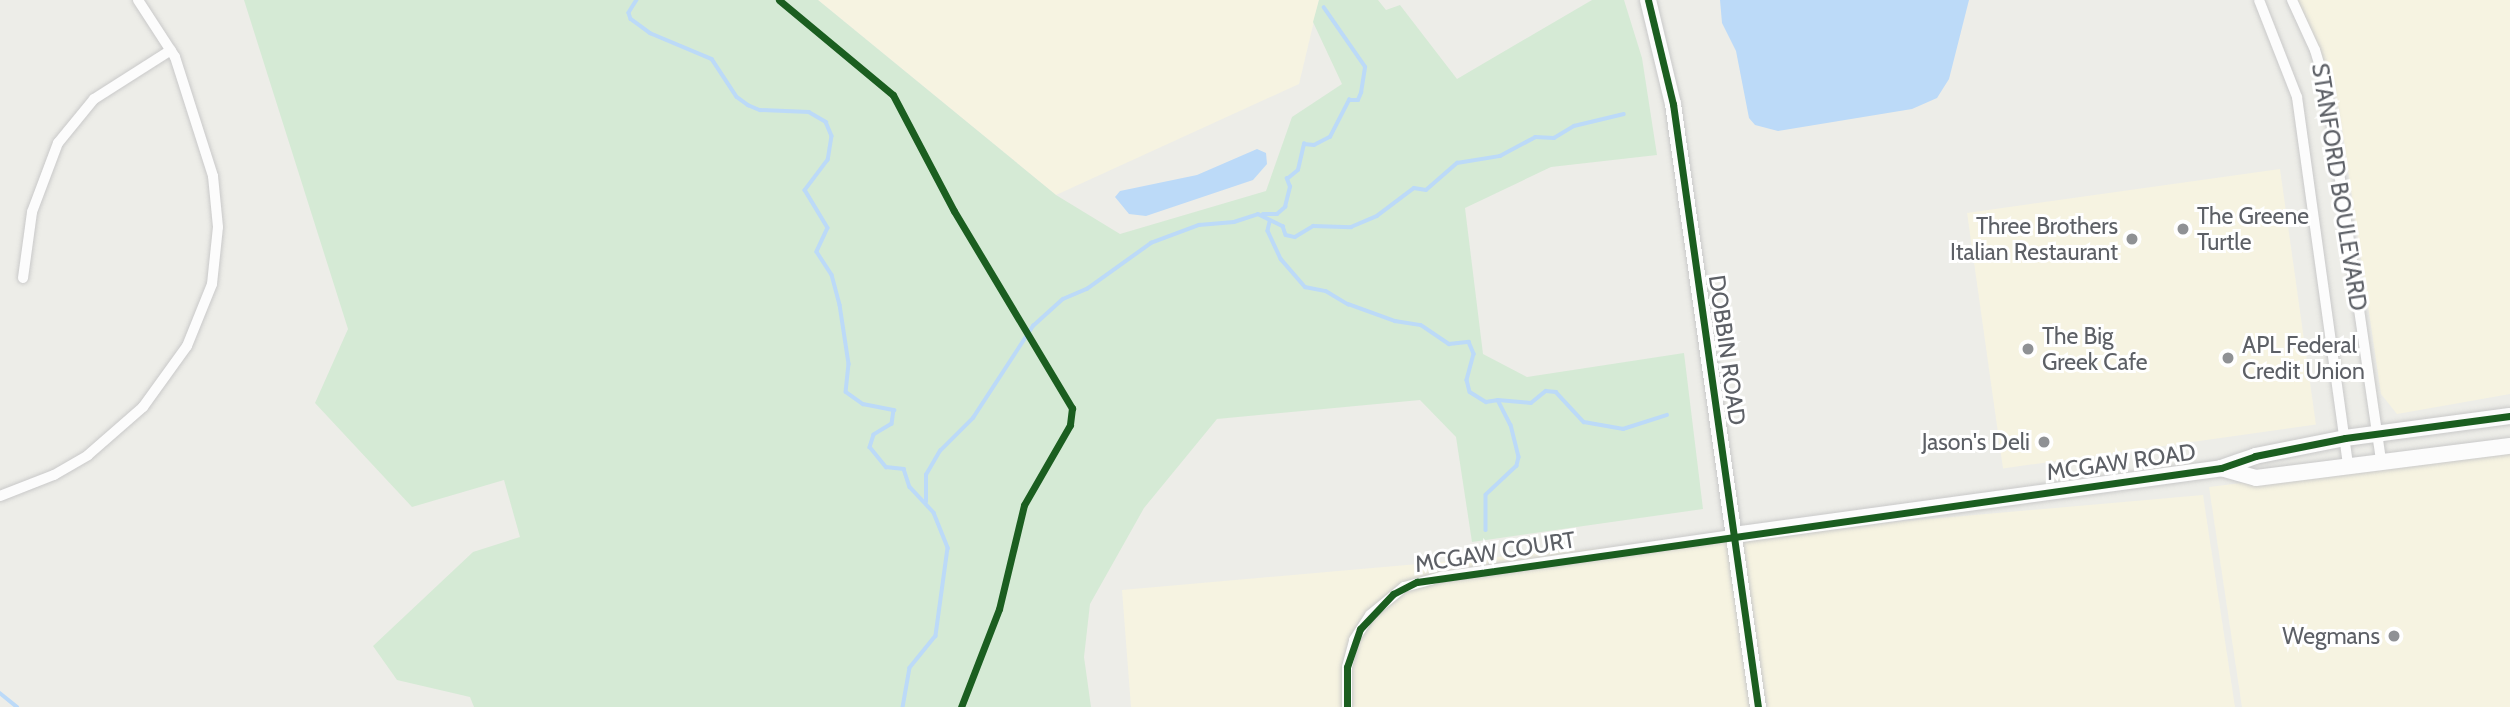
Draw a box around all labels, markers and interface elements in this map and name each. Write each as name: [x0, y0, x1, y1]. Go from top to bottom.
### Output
street label: STANFORD BOULEVARD: [2306, 61, 2372, 313]
place label: The Greene Turtle: [2197, 202, 2309, 256]
place label: Three Brothers Italian Restaurant: [1950, 212, 2118, 266]
marker: The Greene Turtle: [2175, 221, 2191, 237]
marker: Three Brothers Italian Restaurant: [2124, 231, 2140, 247]
street label: DOBBIN ROAD: [1703, 273, 1751, 427]
place label: The Big Greek Cafe: [2042, 322, 2148, 376]
place label: APL Federal Credit Union: [2242, 331, 2365, 385]
marker: The Big Greek Cafe: [2020, 341, 2036, 357]
marker: APL Federal Credit Union: [2220, 350, 2236, 366]
place label: Jason's Deli: [1922, 428, 2030, 456]
marker: Jason's Deli: [2036, 434, 2052, 450]
street label: MCGAW ROAD: [2045, 438, 2197, 486]
street label: MCGAW COURT: [1413, 526, 1577, 578]
place label: Wegmans: [2282, 622, 2380, 650]
marker: Wegmans: [2386, 628, 2402, 644]

